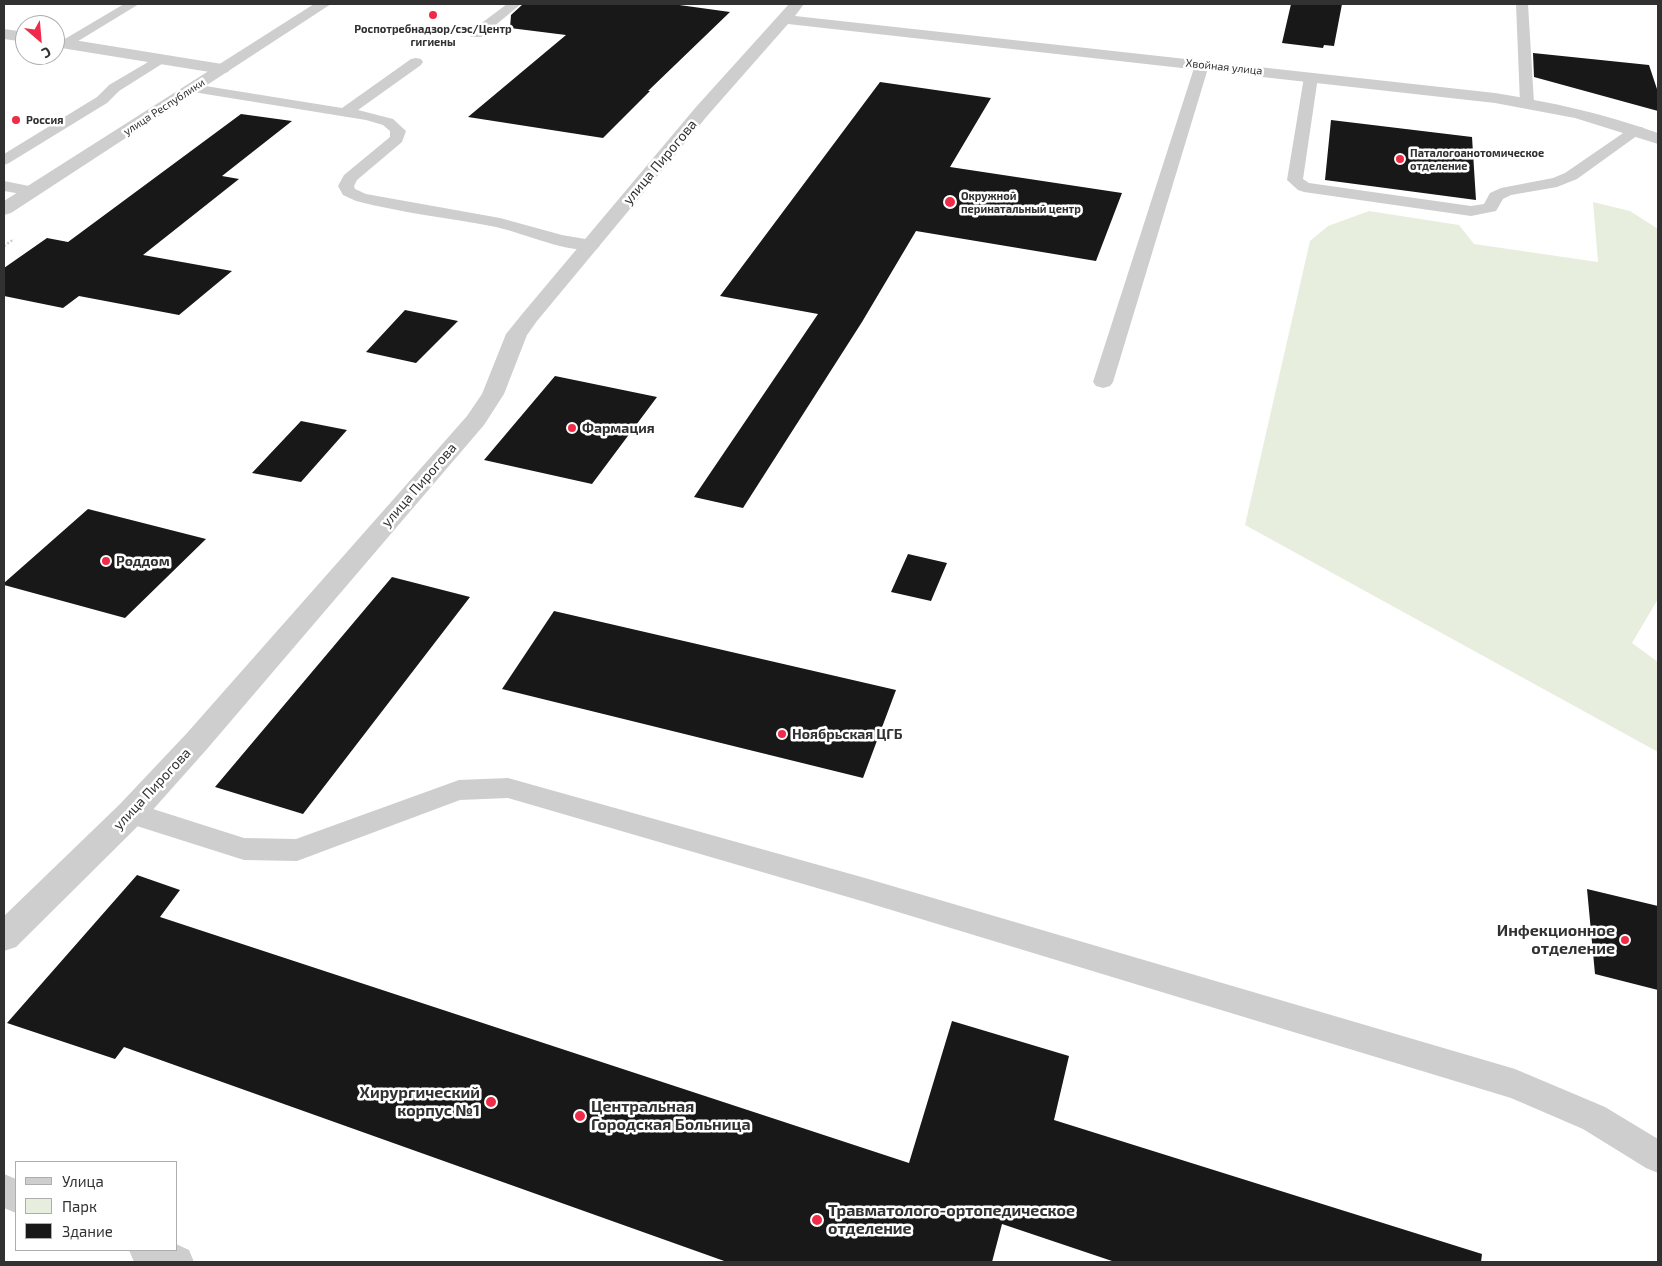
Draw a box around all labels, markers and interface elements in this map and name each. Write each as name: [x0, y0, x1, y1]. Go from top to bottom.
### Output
marker: Роспотребнадзор/сэс/Центр гигиены: [427, 9, 439, 21]
north arrow: [15, 15, 65, 65]
place label: Роспотребнадзор/сэс/Центр гигиены: [354, 22, 512, 48]
text: С: [39, 43, 54, 62]
street label: Хвойная улица: [1185, 56, 1263, 78]
street label: улица Республики: [121, 76, 207, 138]
place label: Россия: [26, 113, 63, 127]
marker: Россия: [10, 114, 22, 126]
street label: улица Пирогова: [620, 116, 700, 208]
place label: Паталогоанотомическое отделение: [1410, 146, 1544, 172]
marker: Паталогоанотомическое отделение: [1394, 153, 1406, 165]
place label: Окружной перинатальный центр: [961, 189, 1081, 215]
marker: Окружной перинатальный центр: [943, 195, 957, 209]
place label: Фармация: [582, 420, 655, 436]
marker: Фармация: [566, 422, 578, 434]
street label: улица Пирогова: [378, 440, 460, 530]
place label: Роддом: [116, 553, 170, 569]
marker: Роддом: [100, 555, 112, 567]
place label: Ноябрьская ЦГБ: [792, 726, 902, 742]
marker: Ноябрьская ЦГБ: [776, 728, 788, 740]
street label: улица Пирогова: [110, 745, 194, 833]
place label: Инфекционное отделение: [1497, 921, 1615, 959]
marker: Инфекционное отделение: [1619, 934, 1631, 946]
place label: Хирургический корпус №1: [360, 1083, 480, 1121]
marker: Хирургический корпус №1: [484, 1095, 498, 1109]
place label: Центральная Городская Больница: [591, 1097, 751, 1135]
marker: Центральная Городская Больница: [573, 1109, 587, 1123]
legend: [15, 1161, 178, 1251]
text: Улица: [62, 1172, 104, 1190]
text: Парк: [62, 1197, 97, 1215]
place label: Травматолого-ортопедическое отделение: [828, 1201, 1075, 1239]
marker: Травматолого-ортопедическое отделение: [810, 1213, 824, 1227]
text: Здание: [62, 1222, 113, 1240]

